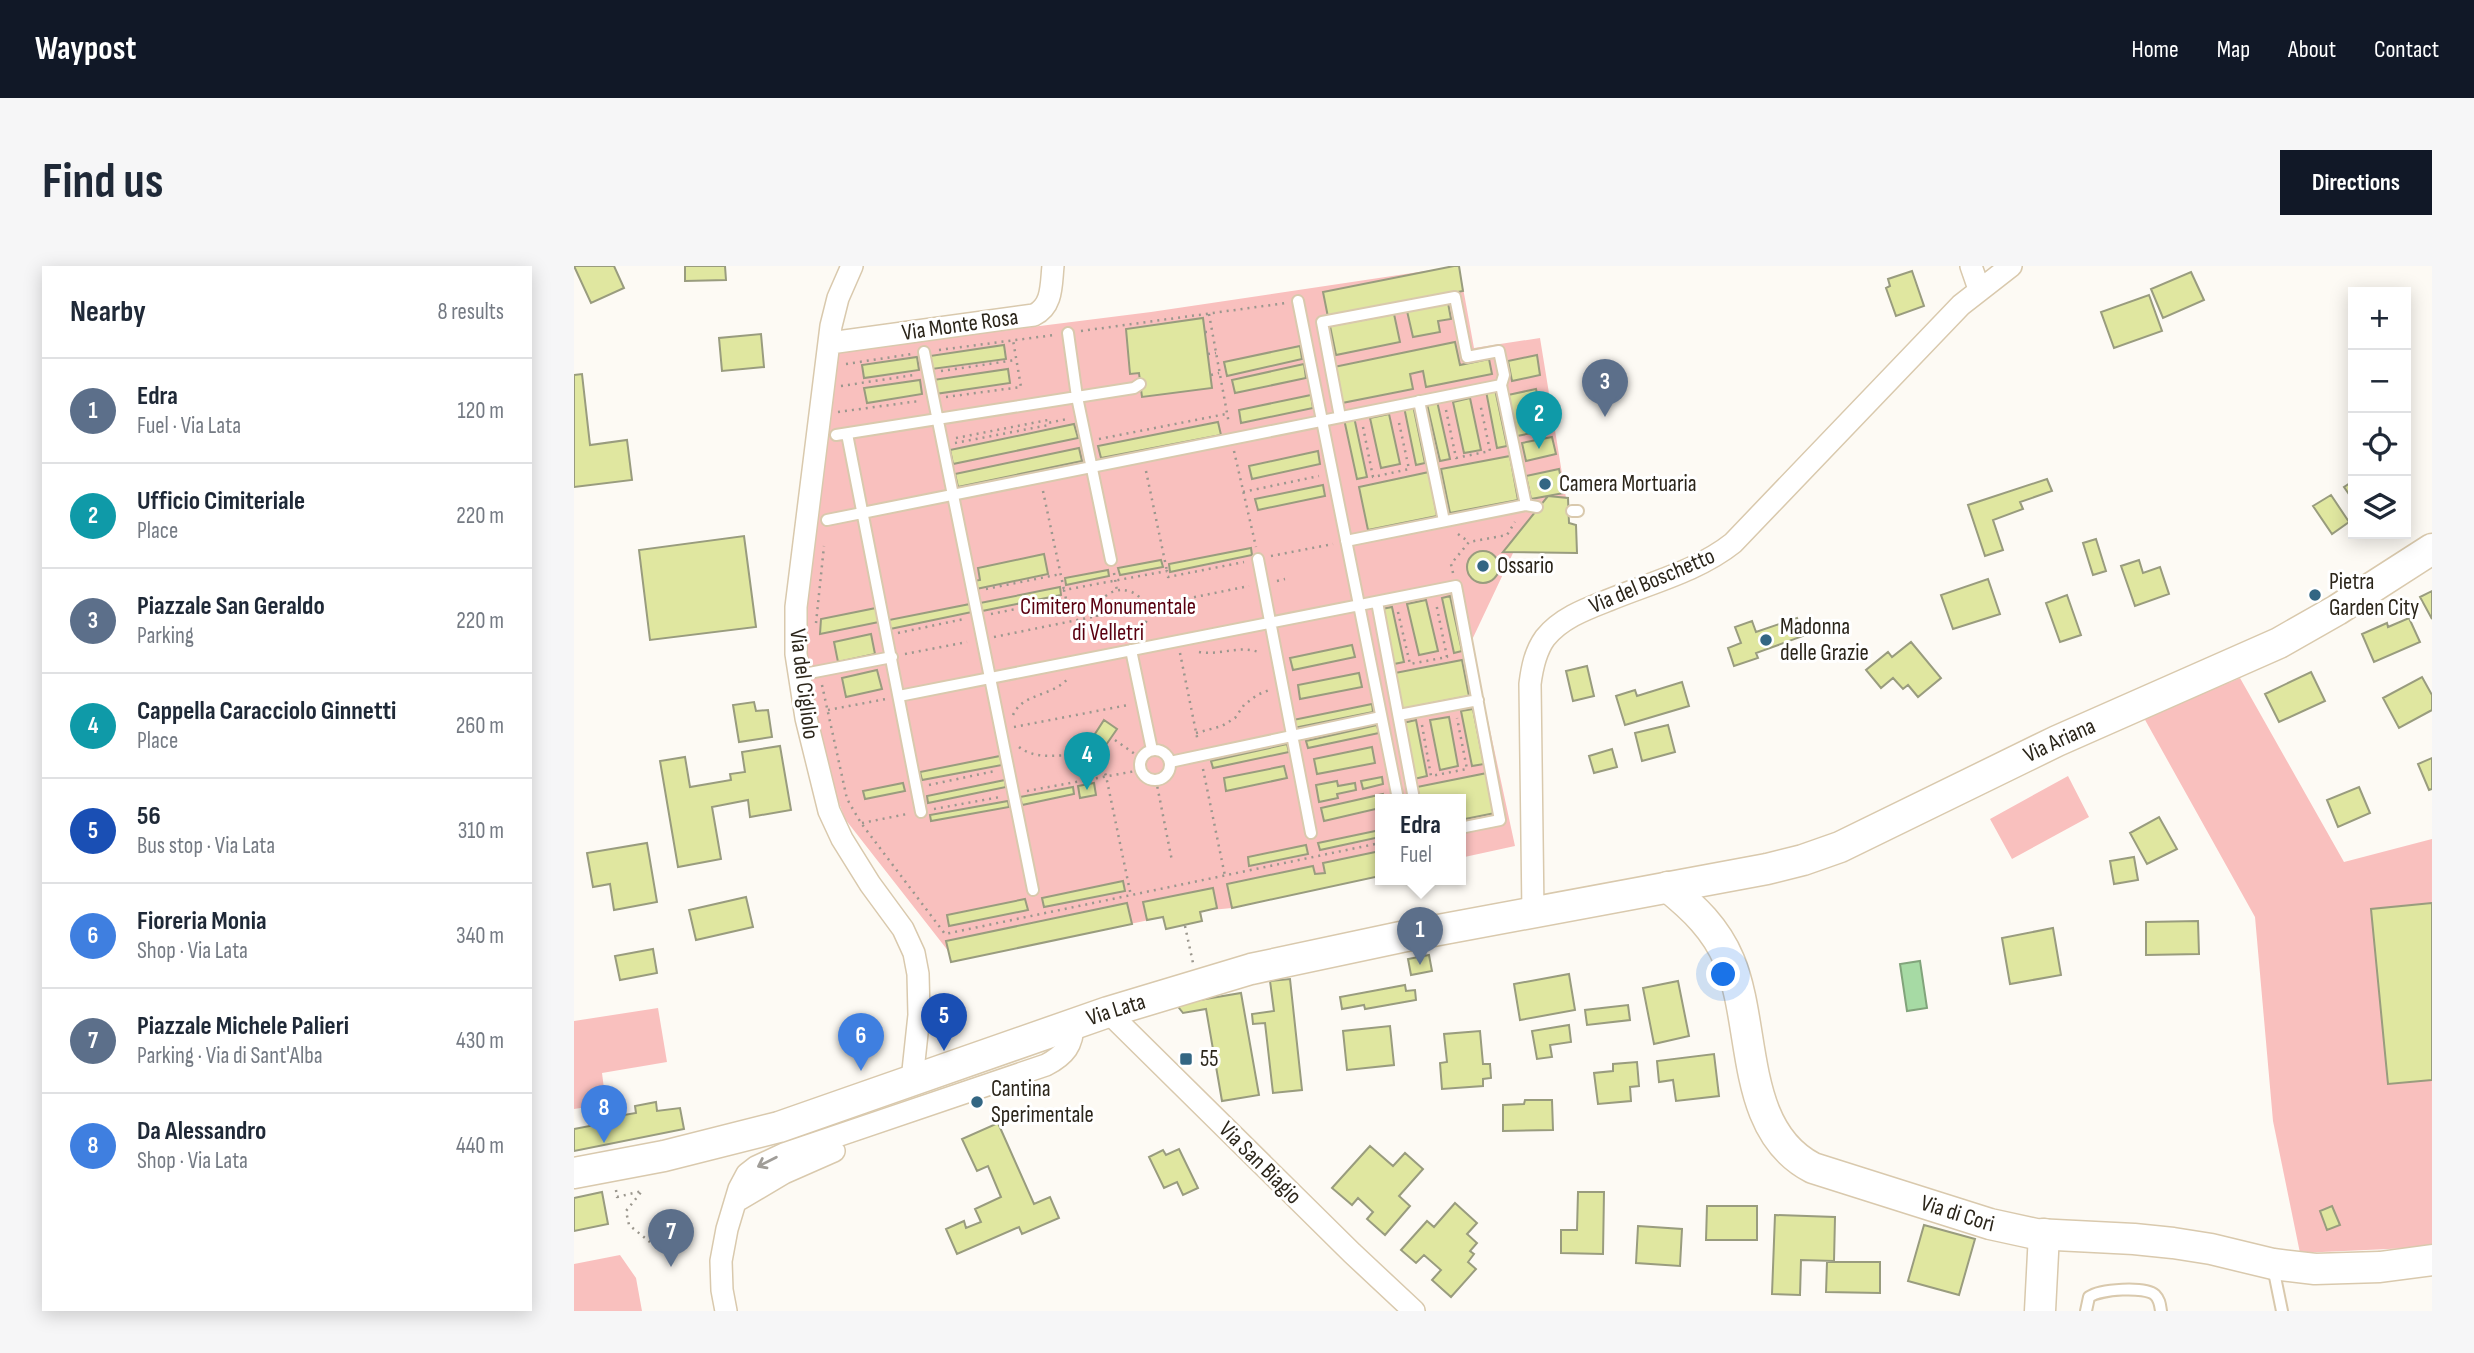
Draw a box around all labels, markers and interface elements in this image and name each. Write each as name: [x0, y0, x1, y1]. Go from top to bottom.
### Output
text: Waypost: [35, 29, 136, 69]
text: Home: [2131, 35, 2179, 64]
text: Map: [2217, 35, 2250, 64]
text: About: [2288, 35, 2336, 64]
text: Contact: [2374, 35, 2439, 64]
button: Directions: [2280, 150, 2432, 215]
text: Find us: [42, 153, 164, 212]
map controls: [2348, 287, 2411, 539]
button: +: [2348, 287, 2411, 350]
text: Nearby: [70, 294, 146, 330]
text: 8 results: [438, 298, 504, 326]
street label: Via Monte Rosa: [900, 303, 1020, 347]
button: −: [2348, 350, 2411, 413]
pin: 3: [1582, 359, 1628, 417]
text: Edra: [137, 381, 178, 412]
pin: 2: [1516, 391, 1562, 449]
text: 1: [88, 397, 98, 425]
text: 120 m: [458, 397, 504, 425]
text: Fuel · Via Lata: [137, 412, 241, 440]
button: locate: [2348, 413, 2411, 476]
place label: Camera Mortuaria: [1559, 470, 1697, 498]
marker: Camera Mortuaria: [1537, 476, 1553, 492]
button: layers: [2348, 476, 2411, 539]
text: Ufficio Cimiteriale: [137, 486, 305, 517]
text: 2: [88, 502, 98, 530]
text: 220 m: [456, 502, 504, 530]
text: Place: [137, 517, 178, 545]
street label: Via del Boschetto: [1585, 542, 1719, 620]
place label: Ossario: [1497, 552, 1554, 580]
marker: Ossario: [1475, 558, 1491, 574]
place label: Pietra Garden City: [2329, 568, 2419, 622]
marker: Pietra Garden City: [2307, 587, 2323, 603]
text: Piazzale San Geraldo: [137, 591, 325, 622]
park label: Cimitero Monumentale di Velletri: [1020, 593, 1196, 647]
text: 3: [88, 607, 98, 635]
text: 220 m: [456, 607, 504, 635]
place label: Madonna delle Grazie: [1780, 613, 1869, 667]
text: Parking: [137, 622, 194, 650]
street label: Via del Cigliolo: [783, 627, 825, 741]
marker: Madonna delle Grazie: [1758, 632, 1774, 648]
text: Cappella Caracciolo Ginnetti: [137, 696, 396, 727]
text: 4: [88, 712, 98, 740]
text: 260 m: [456, 712, 504, 740]
street label: Via Ariana: [2019, 712, 2100, 769]
text: Place: [137, 727, 178, 755]
pin: 4: [1064, 732, 1110, 790]
popup: [1375, 794, 1466, 885]
text: 56: [137, 801, 161, 832]
text: Edra: [1400, 810, 1441, 841]
text: 5: [88, 817, 98, 845]
text: 310 m: [458, 817, 504, 845]
text: Bus stop · Via Lata: [137, 832, 275, 860]
text: Fuel: [1400, 841, 1432, 869]
text: Fioreria Monia: [137, 906, 267, 937]
pin: 1: [1397, 907, 1443, 965]
text: 6: [88, 922, 98, 950]
text: 340 m: [456, 922, 504, 950]
text: Shop · Via Lata: [137, 937, 248, 965]
your location: [1706, 957, 1740, 991]
street label: Via Lata: [1083, 988, 1149, 1032]
pin: 5: [921, 993, 967, 1051]
text: Piazzale Michele Palieri: [137, 1011, 349, 1042]
pin: 6: [838, 1013, 884, 1071]
text: 7: [88, 1027, 98, 1055]
text: 430 m: [456, 1027, 504, 1055]
text: Parking · Via di Sant'Alba: [137, 1042, 323, 1070]
place label: 55: [1200, 1045, 1218, 1073]
marker: 55: [1178, 1051, 1194, 1067]
place label: Cantina Sperimentale: [991, 1075, 1094, 1129]
pin: 8: [581, 1085, 627, 1143]
marker: Cantina Sperimentale: [969, 1094, 985, 1110]
text: Da Alessandro: [137, 1116, 266, 1147]
street label: Via San Biagio: [1213, 1116, 1307, 1210]
text: 8: [88, 1132, 98, 1160]
text: 440 m: [456, 1132, 504, 1160]
text: Shop · Via Lata: [137, 1147, 248, 1175]
one-way arrow: [757, 1155, 778, 1169]
street label: Via di Cori: [1917, 1189, 1997, 1239]
pin: 7: [648, 1209, 694, 1267]

